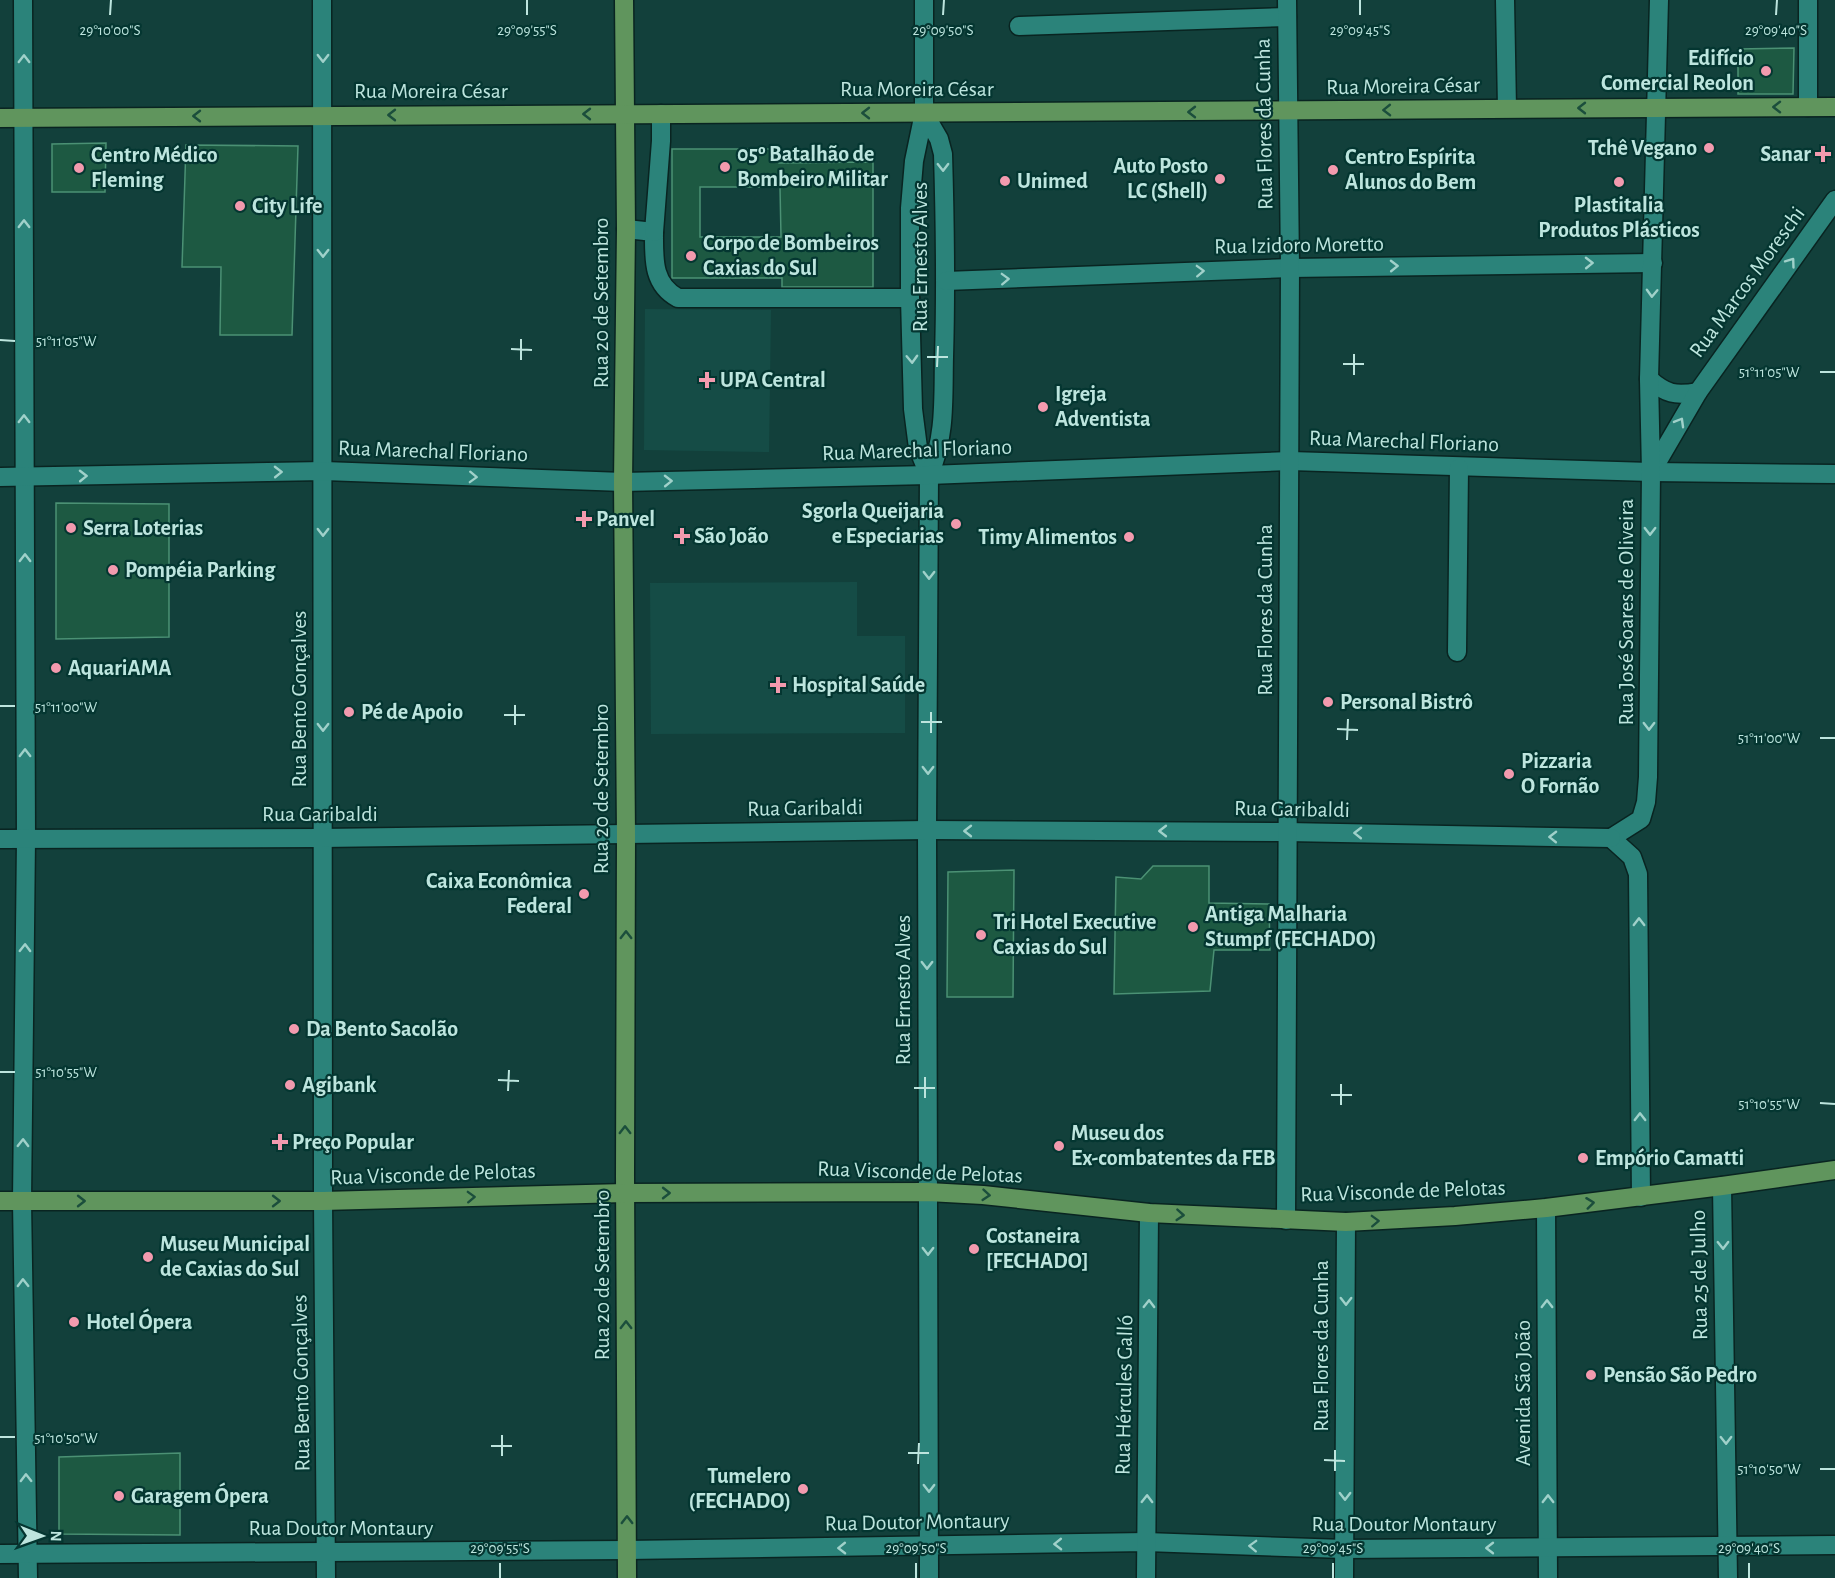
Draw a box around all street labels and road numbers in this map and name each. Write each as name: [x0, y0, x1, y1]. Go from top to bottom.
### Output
street label: Rua Flores da Cunha: [1252, 38, 1276, 210]
street label: Rua Moreira César: [1326, 74, 1480, 98]
street label: Rua Moreira César: [840, 78, 994, 100]
street label: Rua Moreira César: [354, 80, 508, 102]
street label: Rua Ernesto Alves: [909, 182, 931, 332]
street label: Rua Marcos Moreschi: [1685, 203, 1809, 361]
street label: Rua 20 de Setembro: [590, 218, 612, 388]
street label: Rua Izidoro Moretto: [1214, 233, 1384, 257]
street label: Rua Marechal Floriano: [1309, 427, 1499, 455]
street label: Rua Marechal Floriano: [822, 436, 1012, 464]
street label: Rua Marechal Floriano: [338, 437, 528, 465]
street label: Rua José Soares de Oliveira: [1615, 499, 1637, 725]
street label: Rua Flores da Cunha: [1254, 524, 1276, 696]
street label: Rua Bento Gonçalves: [288, 611, 310, 787]
street label: Rua 20 de Setembro: [590, 704, 612, 874]
street label: Rua Garibaldi: [747, 796, 863, 820]
street label: Rua Garibaldi: [1234, 797, 1350, 821]
street label: Rua Garibaldi: [262, 803, 378, 825]
street label: Rua Ernesto Alves: [892, 915, 914, 1065]
street label: Rua Visconde de Pelotas: [817, 1157, 1023, 1187]
street label: Rua Visconde de Pelotas: [330, 1159, 536, 1189]
street label: Rua Visconde de Pelotas: [1300, 1176, 1506, 1206]
street label: Rua 20 de Setembro: [591, 1190, 613, 1360]
street label: Rua 25 de Julho: [1687, 1210, 1711, 1340]
street label: Rua Flores da Cunha: [1310, 1260, 1332, 1432]
street label: Rua Bento Gonçalves: [288, 1294, 314, 1472]
street label: Rua Hércules Galló: [1112, 1315, 1136, 1475]
street label: Avenida São João: [1512, 1320, 1534, 1466]
street label: Rua Doutor Montaury: [824, 1509, 1010, 1535]
street label: Rua Doutor Montaury: [1312, 1513, 1497, 1535]
street label: Rua Doutor Montaury: [249, 1517, 434, 1539]

